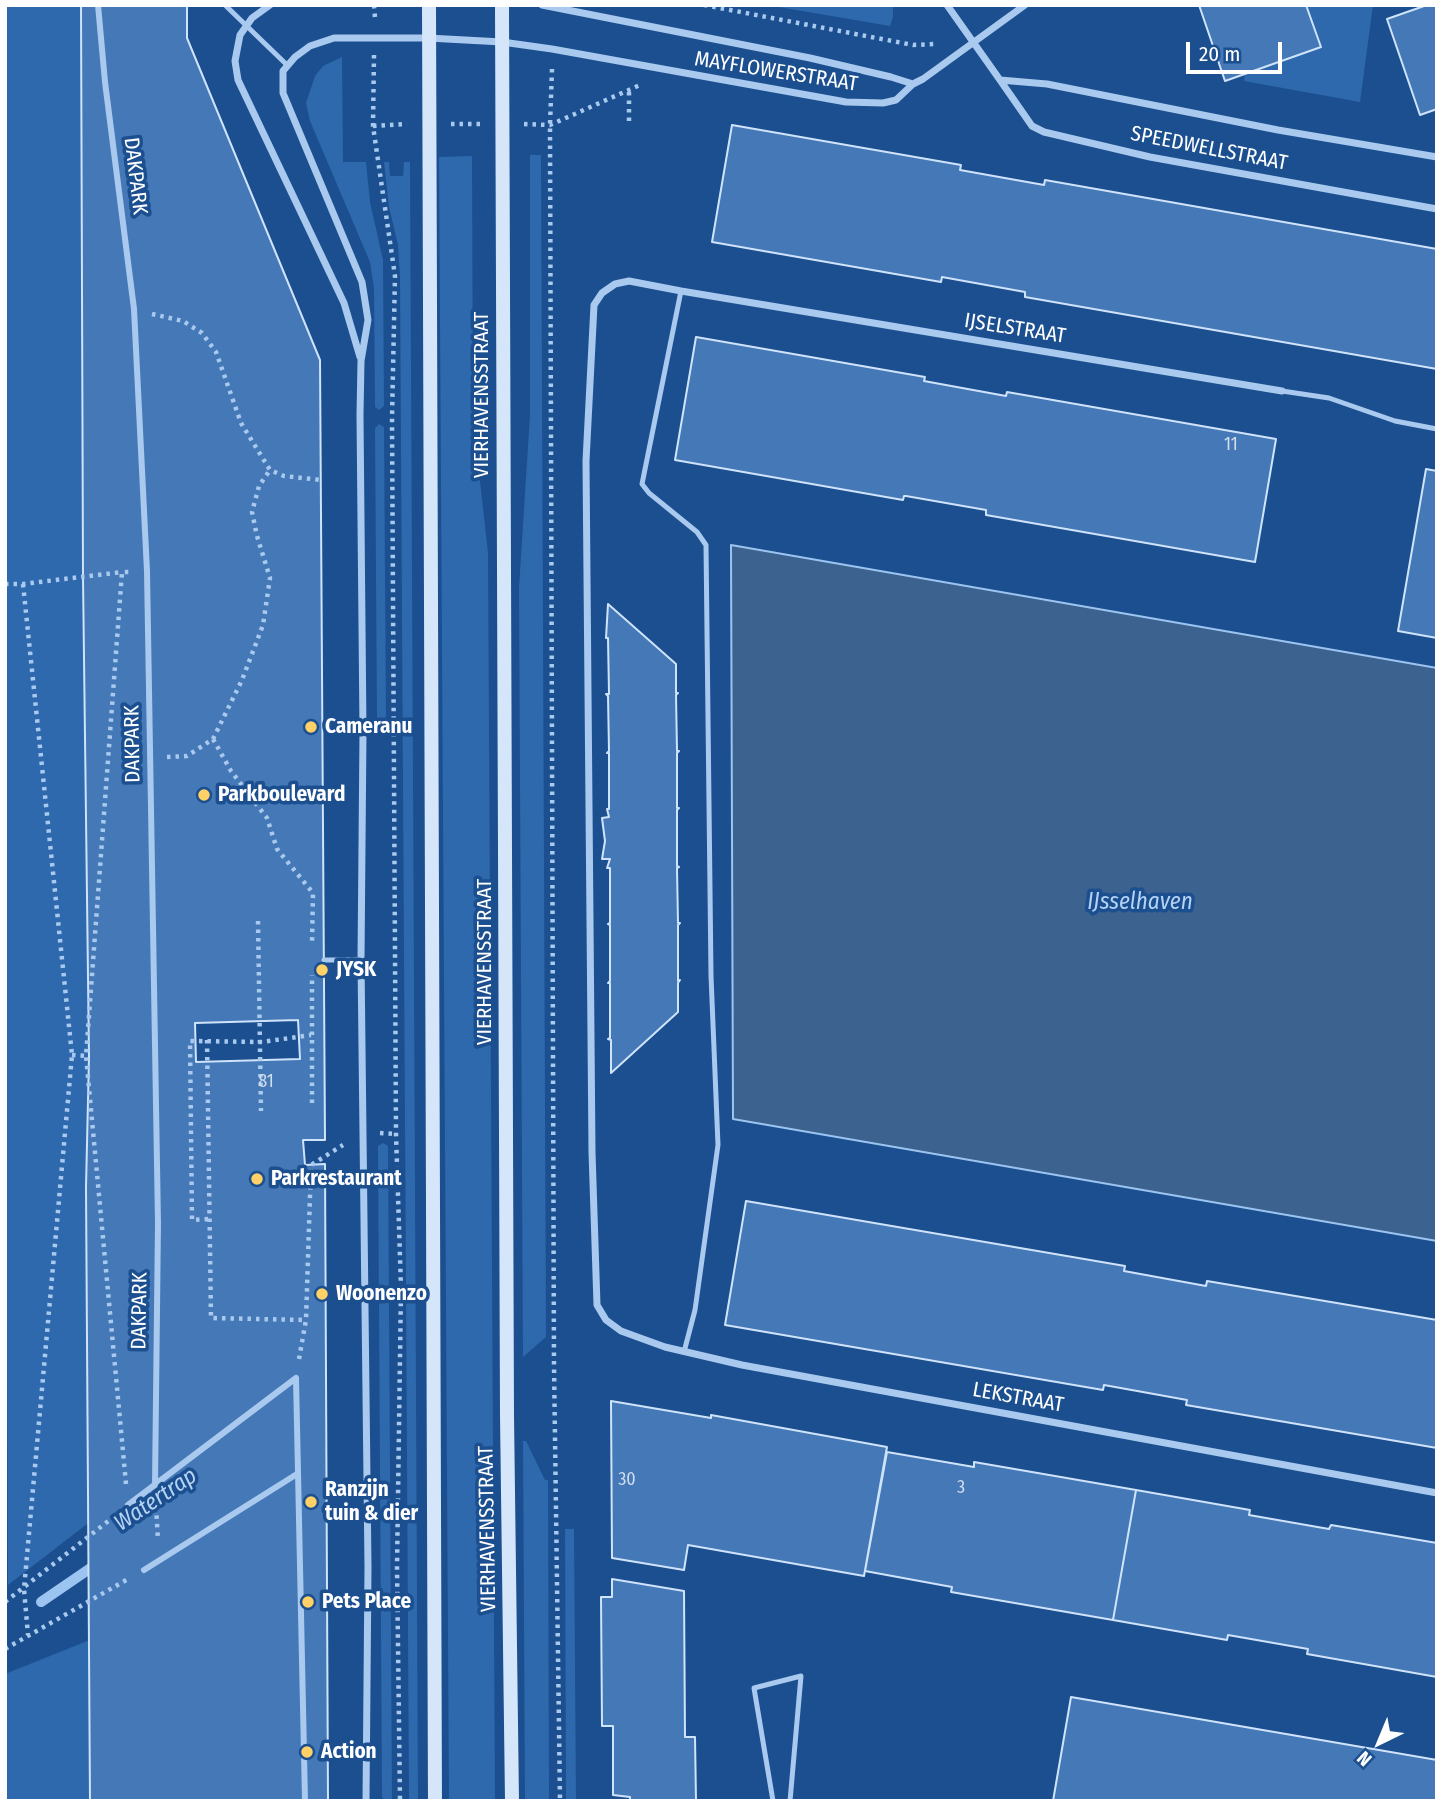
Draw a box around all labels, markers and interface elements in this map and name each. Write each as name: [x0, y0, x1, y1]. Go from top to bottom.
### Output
scale bar: [1190, 28, 1286, 72]
text: 20 m: [1199, 41, 1240, 67]
street label: MAYFLOWERSTRAAT: [693, 47, 859, 97]
street label: SPEEDWELLSTRAAT: [1129, 121, 1289, 177]
street label: DAKPARK: [118, 136, 152, 216]
street label: IJSELSTRAAT: [962, 309, 1068, 349]
street label: VIERHAVENSSTRAAT: [469, 312, 495, 478]
house number: 11: [1224, 434, 1238, 456]
street label: DAKPARK: [120, 705, 146, 783]
place label: Cameranu: [325, 714, 412, 740]
marker: Cameranu: [303, 719, 319, 735]
place label: Parkboulevard: [218, 782, 345, 808]
marker: Parkboulevard: [196, 787, 212, 803]
street label: VIERHAVENSSTRAAT: [472, 879, 498, 1045]
water label: IJsselhaven: [1087, 889, 1193, 917]
place label: JYSK: [336, 957, 376, 983]
marker: JYSK: [314, 962, 330, 978]
house number: 81: [258, 1071, 274, 1093]
place label: Parkrestaurant: [271, 1166, 402, 1192]
marker: Parkrestaurant: [249, 1171, 265, 1187]
street label: DAKPARK: [127, 1272, 153, 1350]
place label: Woonenzo: [336, 1281, 427, 1307]
marker: Woonenzo: [314, 1286, 330, 1302]
street label: LEKSTRAAT: [971, 1378, 1065, 1418]
street label: VIERHAVENSSTRAAT: [474, 1446, 502, 1612]
water label: Watertrap: [109, 1462, 203, 1538]
house number: 30: [618, 1469, 636, 1491]
place label: Ranzijn tuin & dier: [325, 1477, 418, 1527]
house number: 3: [957, 1477, 965, 1499]
marker: Ranzijn tuin & dier: [303, 1494, 319, 1510]
place label: Pets Place: [322, 1589, 411, 1615]
marker: Pets Place: [300, 1594, 316, 1610]
north arrow: [1344, 1708, 1414, 1778]
place label: Action: [321, 1739, 377, 1765]
marker: Action: [299, 1744, 315, 1760]
text: N: [1352, 1746, 1376, 1771]

